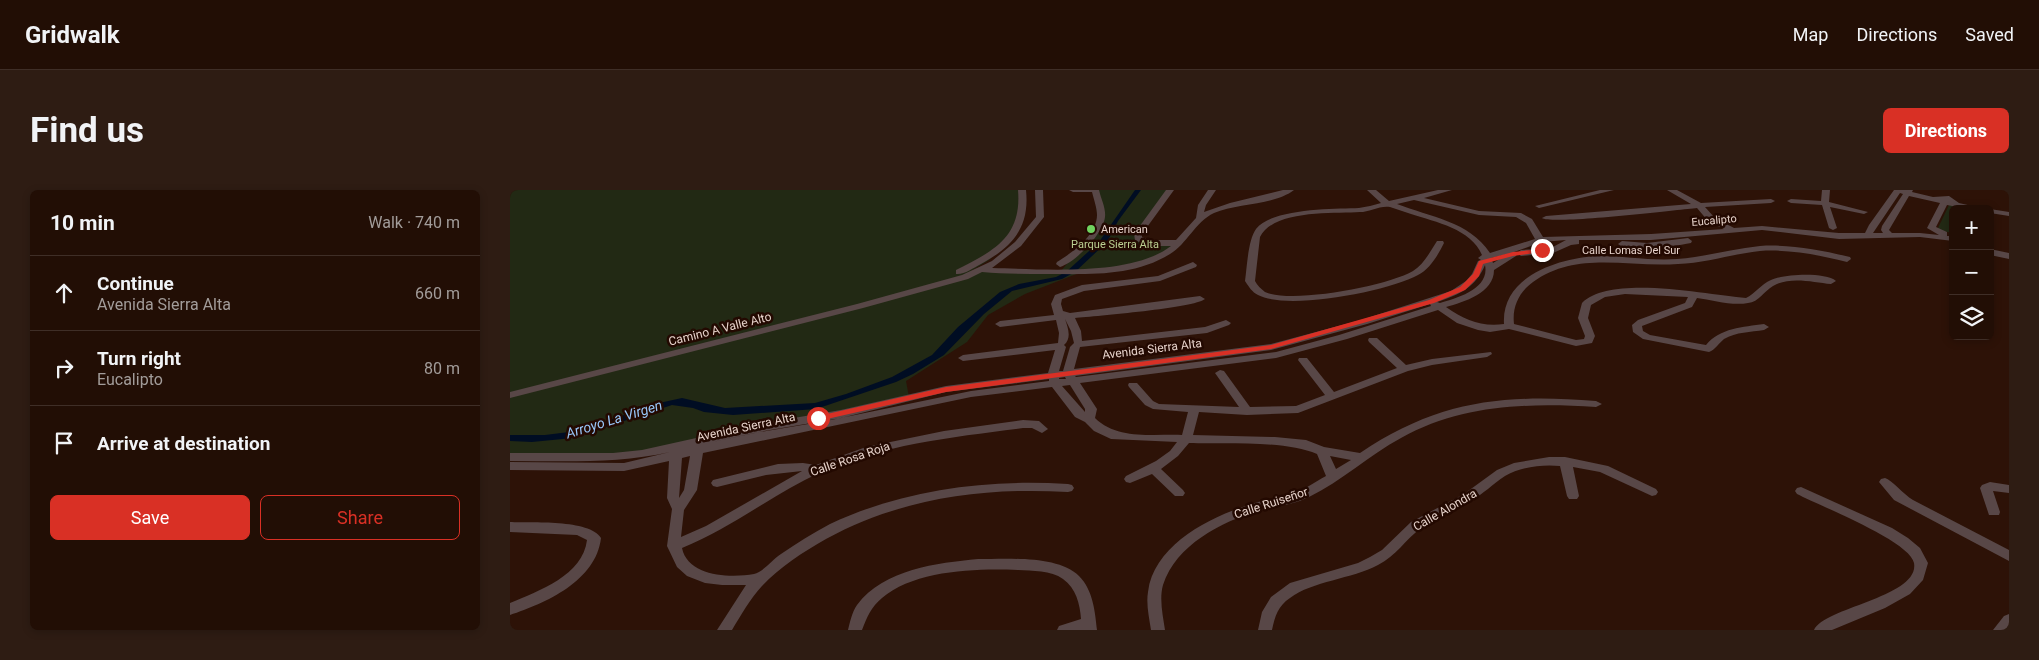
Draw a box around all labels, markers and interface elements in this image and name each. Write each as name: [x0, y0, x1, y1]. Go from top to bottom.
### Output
text: Gridwalk: [25, 21, 120, 49]
text: Map: [1793, 24, 1828, 45]
text: Directions: [1856, 24, 1937, 45]
text: Saved: [1965, 24, 2014, 45]
button: Directions: [1883, 108, 2009, 153]
text: Find us: [30, 110, 144, 151]
map controls: [1949, 205, 1994, 340]
button: +: [1949, 205, 1994, 250]
text: 10 min: [50, 211, 115, 235]
street label: Eucalipto: [1691, 212, 1737, 229]
text: Walk · 740 m: [368, 213, 460, 232]
marker: American: [1085, 223, 1097, 235]
place label: American: [1101, 223, 1148, 236]
park label: Parque Sierra Alta: [1071, 238, 1159, 251]
route end: [1531, 239, 1554, 262]
street label: Calle Lomas Del Sur: [1582, 244, 1680, 257]
button: −: [1949, 250, 1994, 295]
text: Continue: [97, 272, 174, 295]
icon: ahead: [50, 279, 78, 307]
text: 660 m: [415, 284, 460, 303]
text: Avenida Sierra Alta: [97, 295, 231, 314]
button: layers: [1949, 295, 1994, 340]
street label: Camino A Valle Alto: [667, 309, 773, 349]
street label: Avenida Sierra Alta: [1101, 336, 1203, 362]
text: Turn right: [97, 347, 181, 370]
icon: right: [50, 354, 78, 382]
text: 80 m: [424, 359, 460, 378]
text: Eucalipto: [97, 370, 163, 389]
water label: Arroyo La Virgen: [563, 397, 664, 442]
route start: [807, 407, 830, 430]
street label: Avenida Sierra Alta: [695, 410, 797, 444]
icon: arrive: [50, 429, 78, 457]
text: Arrive at destination: [97, 432, 270, 455]
street label: Calle Rosa Roja: [808, 439, 892, 479]
street label: Calle Ruiseñor: [1232, 485, 1310, 521]
street label: Calle Alondra: [1411, 486, 1479, 534]
button: Save: [50, 495, 250, 540]
button: Share: [260, 495, 460, 540]

